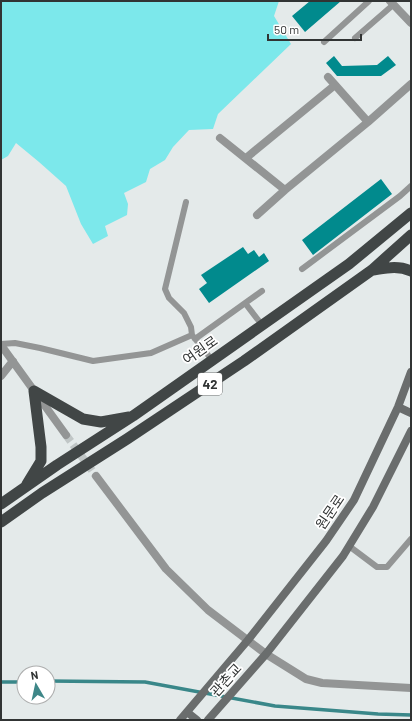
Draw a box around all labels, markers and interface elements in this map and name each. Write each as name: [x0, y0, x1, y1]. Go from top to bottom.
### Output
scale bar: [268, 16, 361, 42]
text: 50 m: [274, 22, 299, 36]
street label: 여원로: [179, 331, 221, 368]
road number: 42: [198, 373, 222, 395]
street label: 원문로: [312, 491, 348, 532]
street label: 관촌교: [206, 660, 245, 700]
north arrow: [16, 665, 56, 705]
text: N: [30, 668, 39, 682]

